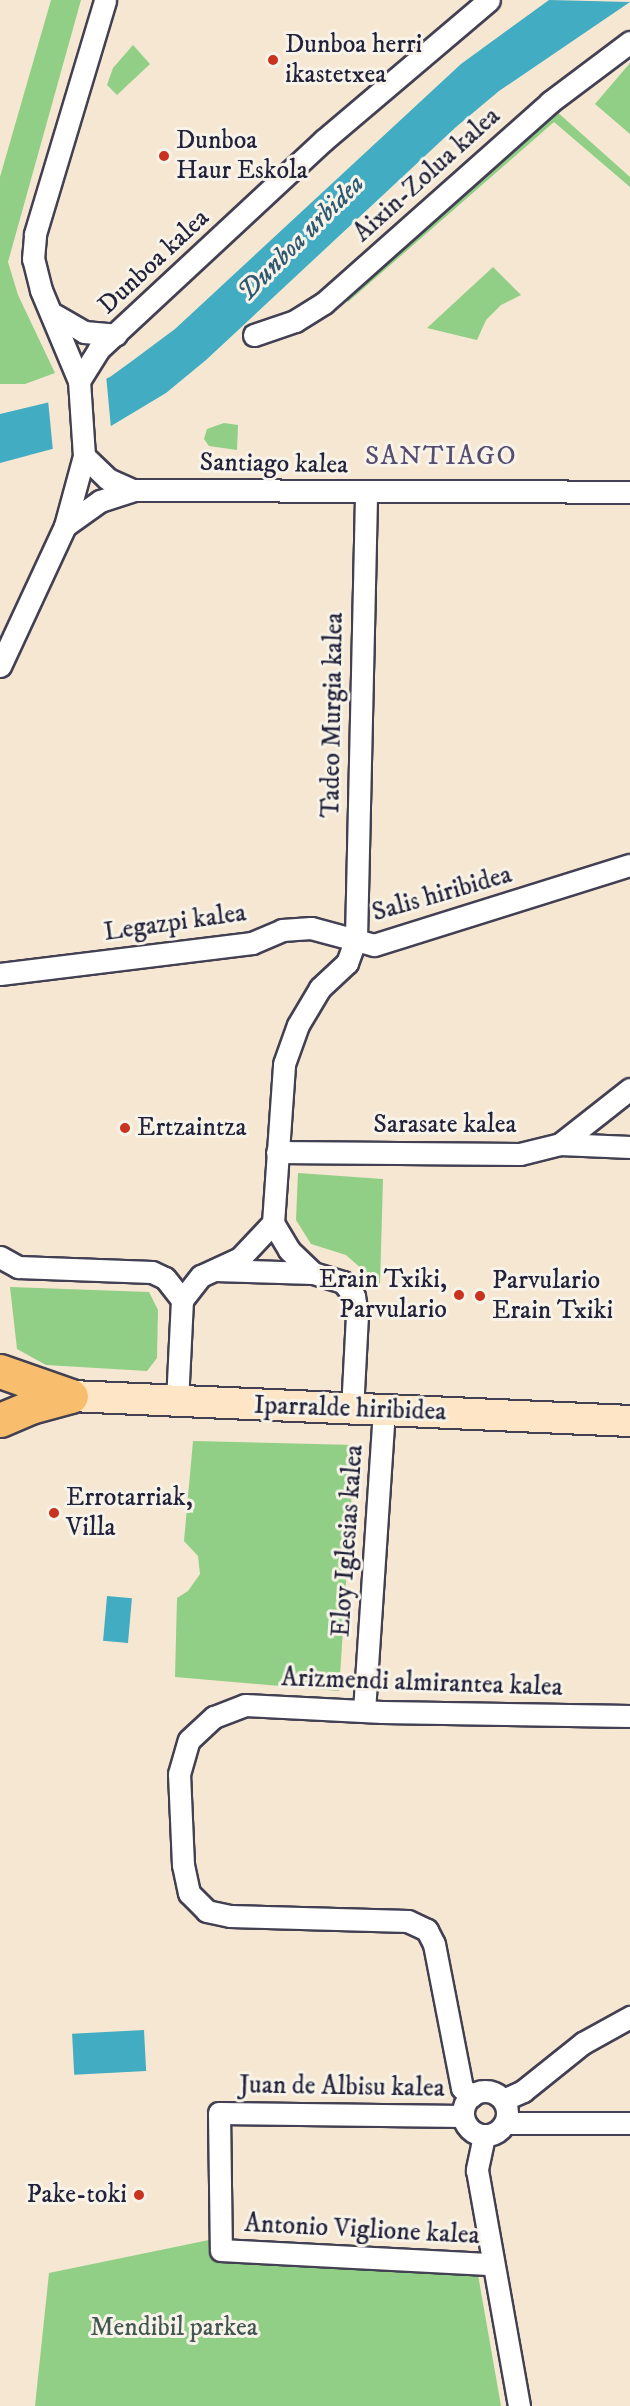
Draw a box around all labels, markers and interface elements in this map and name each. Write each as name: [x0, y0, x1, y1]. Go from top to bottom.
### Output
place label: Dunboa herri ikastetxea: [285, 29, 422, 90]
marker: Dunboa herri ikastetxea: [266, 53, 280, 67]
street label: Aixin-Zolua kalea: [347, 101, 507, 249]
place label: Dunboa Haur Eskola: [176, 125, 308, 186]
marker: Dunboa Haur Eskola: [157, 149, 171, 163]
water label: Dunboa urbidea: [231, 168, 371, 308]
street label: Dunboa kalea: [92, 203, 216, 321]
district label: SANTIAGO: [365, 441, 517, 473]
street label: Santiago kalea: [199, 447, 349, 481]
street label: Tadeo Murgia kalea: [316, 612, 350, 818]
street label: Salis hiribidea: [369, 859, 515, 929]
street label: Legazpi kalea: [102, 898, 248, 948]
street label: Sarasate kalea: [373, 1109, 517, 1141]
place label: Ertzaintza: [137, 1112, 247, 1144]
marker: Ertzaintza: [118, 1121, 132, 1135]
place label: Erain Txiki, Parvulario: [319, 1264, 447, 1326]
place label: Parvulario Erain Txiki: [492, 1265, 613, 1326]
marker: Erain Txiki, Parvulario: [452, 1288, 466, 1302]
marker: Parvulario Erain Txiki: [473, 1289, 487, 1303]
street label: Iparralde hiribidea: [253, 1390, 447, 1428]
street label: Eloy Iglesias kalea: [326, 1444, 370, 1638]
place label: Errotarriak, Villa: [66, 1482, 193, 1544]
marker: Errotarriak, Villa: [47, 1506, 61, 1520]
street label: Arizmendi almirantea kalea: [281, 1662, 563, 1704]
street label: Juan de Albisu kalea: [239, 2070, 445, 2104]
place label: Pake-toki: [26, 2179, 127, 2211]
marker: Pake-toki: [132, 2188, 146, 2202]
street label: Antonio Viglione kalea: [244, 2208, 480, 2252]
park label: Mendibil parkea: [90, 2312, 258, 2344]

